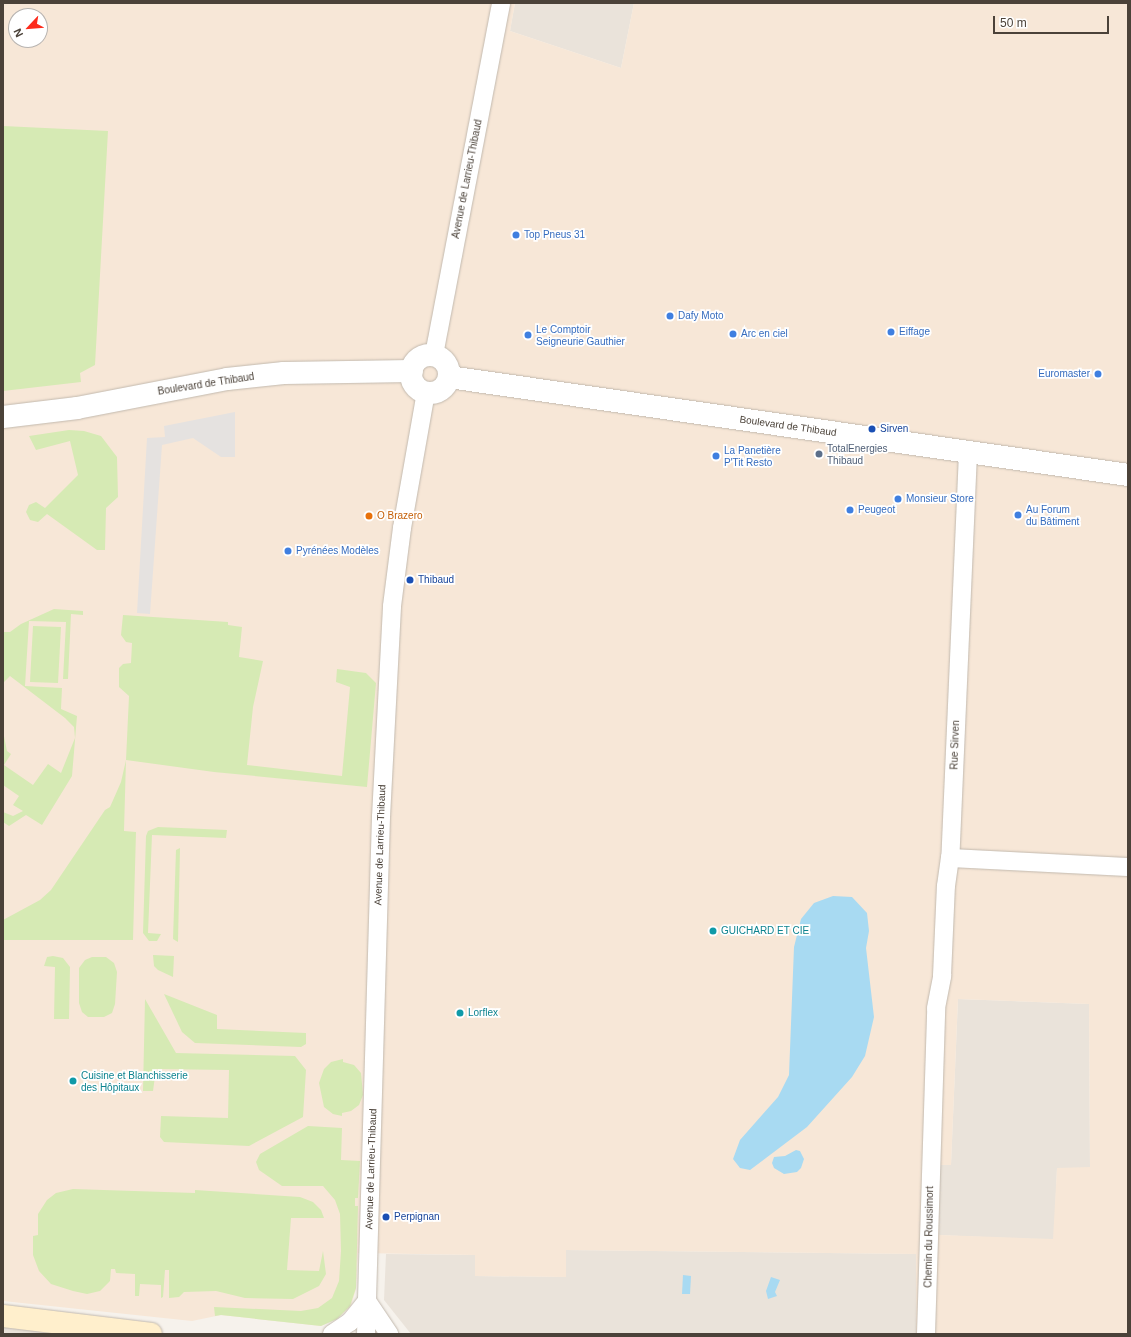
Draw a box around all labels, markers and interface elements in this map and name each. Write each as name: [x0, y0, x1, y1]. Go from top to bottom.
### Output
north arrow: [8, 8, 48, 48]
scale bar: [995, 8, 1111, 34]
text: 50 m: [1000, 16, 1027, 30]
text: N: [11, 27, 25, 39]
street label: Avenue de Larrieu-Thibaud: [450, 118, 484, 240]
place label: Top Pneus 31: [524, 229, 585, 241]
marker: Top Pneus 31: [511, 230, 521, 240]
place label: Dafy Moto: [678, 310, 724, 322]
marker: Dafy Moto: [665, 311, 675, 321]
place label: Le Comptoir Seigneurie Gauthier: [536, 323, 625, 346]
place label: Eiffage: [899, 326, 930, 338]
marker: Eiffage: [886, 327, 896, 337]
place label: Arc en ciel: [741, 328, 788, 340]
marker: Arc en ciel: [728, 329, 738, 339]
marker: Le Comptoir Seigneurie Gauthier: [523, 330, 533, 340]
place label: Euromaster: [1038, 368, 1090, 380]
marker: Euromaster: [1093, 369, 1103, 379]
street label: Boulevard de Thibaud: [157, 370, 255, 398]
street label: Boulevard de Thibaud: [739, 413, 837, 439]
place label: Sirven: [880, 423, 908, 435]
marker: Sirven: [867, 424, 877, 434]
place label: TotalEnergies Thibaud: [827, 442, 888, 466]
place label: La Panetière P'Tit Resto: [724, 444, 781, 468]
marker: TotalEnergies Thibaud: [814, 449, 824, 459]
marker: La Panetière P'Tit Resto: [711, 451, 721, 461]
place label: Monsieur Store: [906, 493, 974, 505]
marker: Monsieur Store: [893, 494, 903, 504]
place label: Au Forum du Bâtiment: [1026, 503, 1079, 526]
place label: Peugeot: [858, 504, 895, 516]
marker: Peugeot: [845, 505, 855, 515]
place label: O Brazero: [377, 510, 423, 522]
marker: Au Forum du Bâtiment: [1013, 510, 1023, 520]
marker: O Brazero: [364, 511, 374, 521]
place label: Pyrénées Modèles: [296, 545, 379, 557]
marker: Pyrénées Modèles: [283, 546, 293, 556]
place label: Thibaud: [418, 574, 454, 586]
marker: Thibaud: [405, 575, 415, 585]
street label: Rue Sirven: [948, 720, 962, 770]
street label: Avenue de Larrieu-Thibaud: [372, 784, 388, 906]
place label: GUICHARD ET CIE: [721, 925, 809, 937]
marker: GUICHARD ET CIE: [708, 926, 718, 936]
place label: Lorflex: [468, 1007, 498, 1019]
marker: Lorflex: [455, 1008, 465, 1018]
place label: Cuisine et Blanchisserie des Hôpitaux: [81, 1069, 188, 1092]
marker: Cuisine et Blanchisserie des Hôpitaux: [68, 1076, 78, 1086]
street label: Avenue de Larrieu-Thibaud: [363, 1108, 379, 1230]
street label: Chemin du Roussimort: [922, 1186, 936, 1288]
place label: Perpignan: [394, 1211, 440, 1223]
marker: Perpignan: [381, 1212, 391, 1222]

